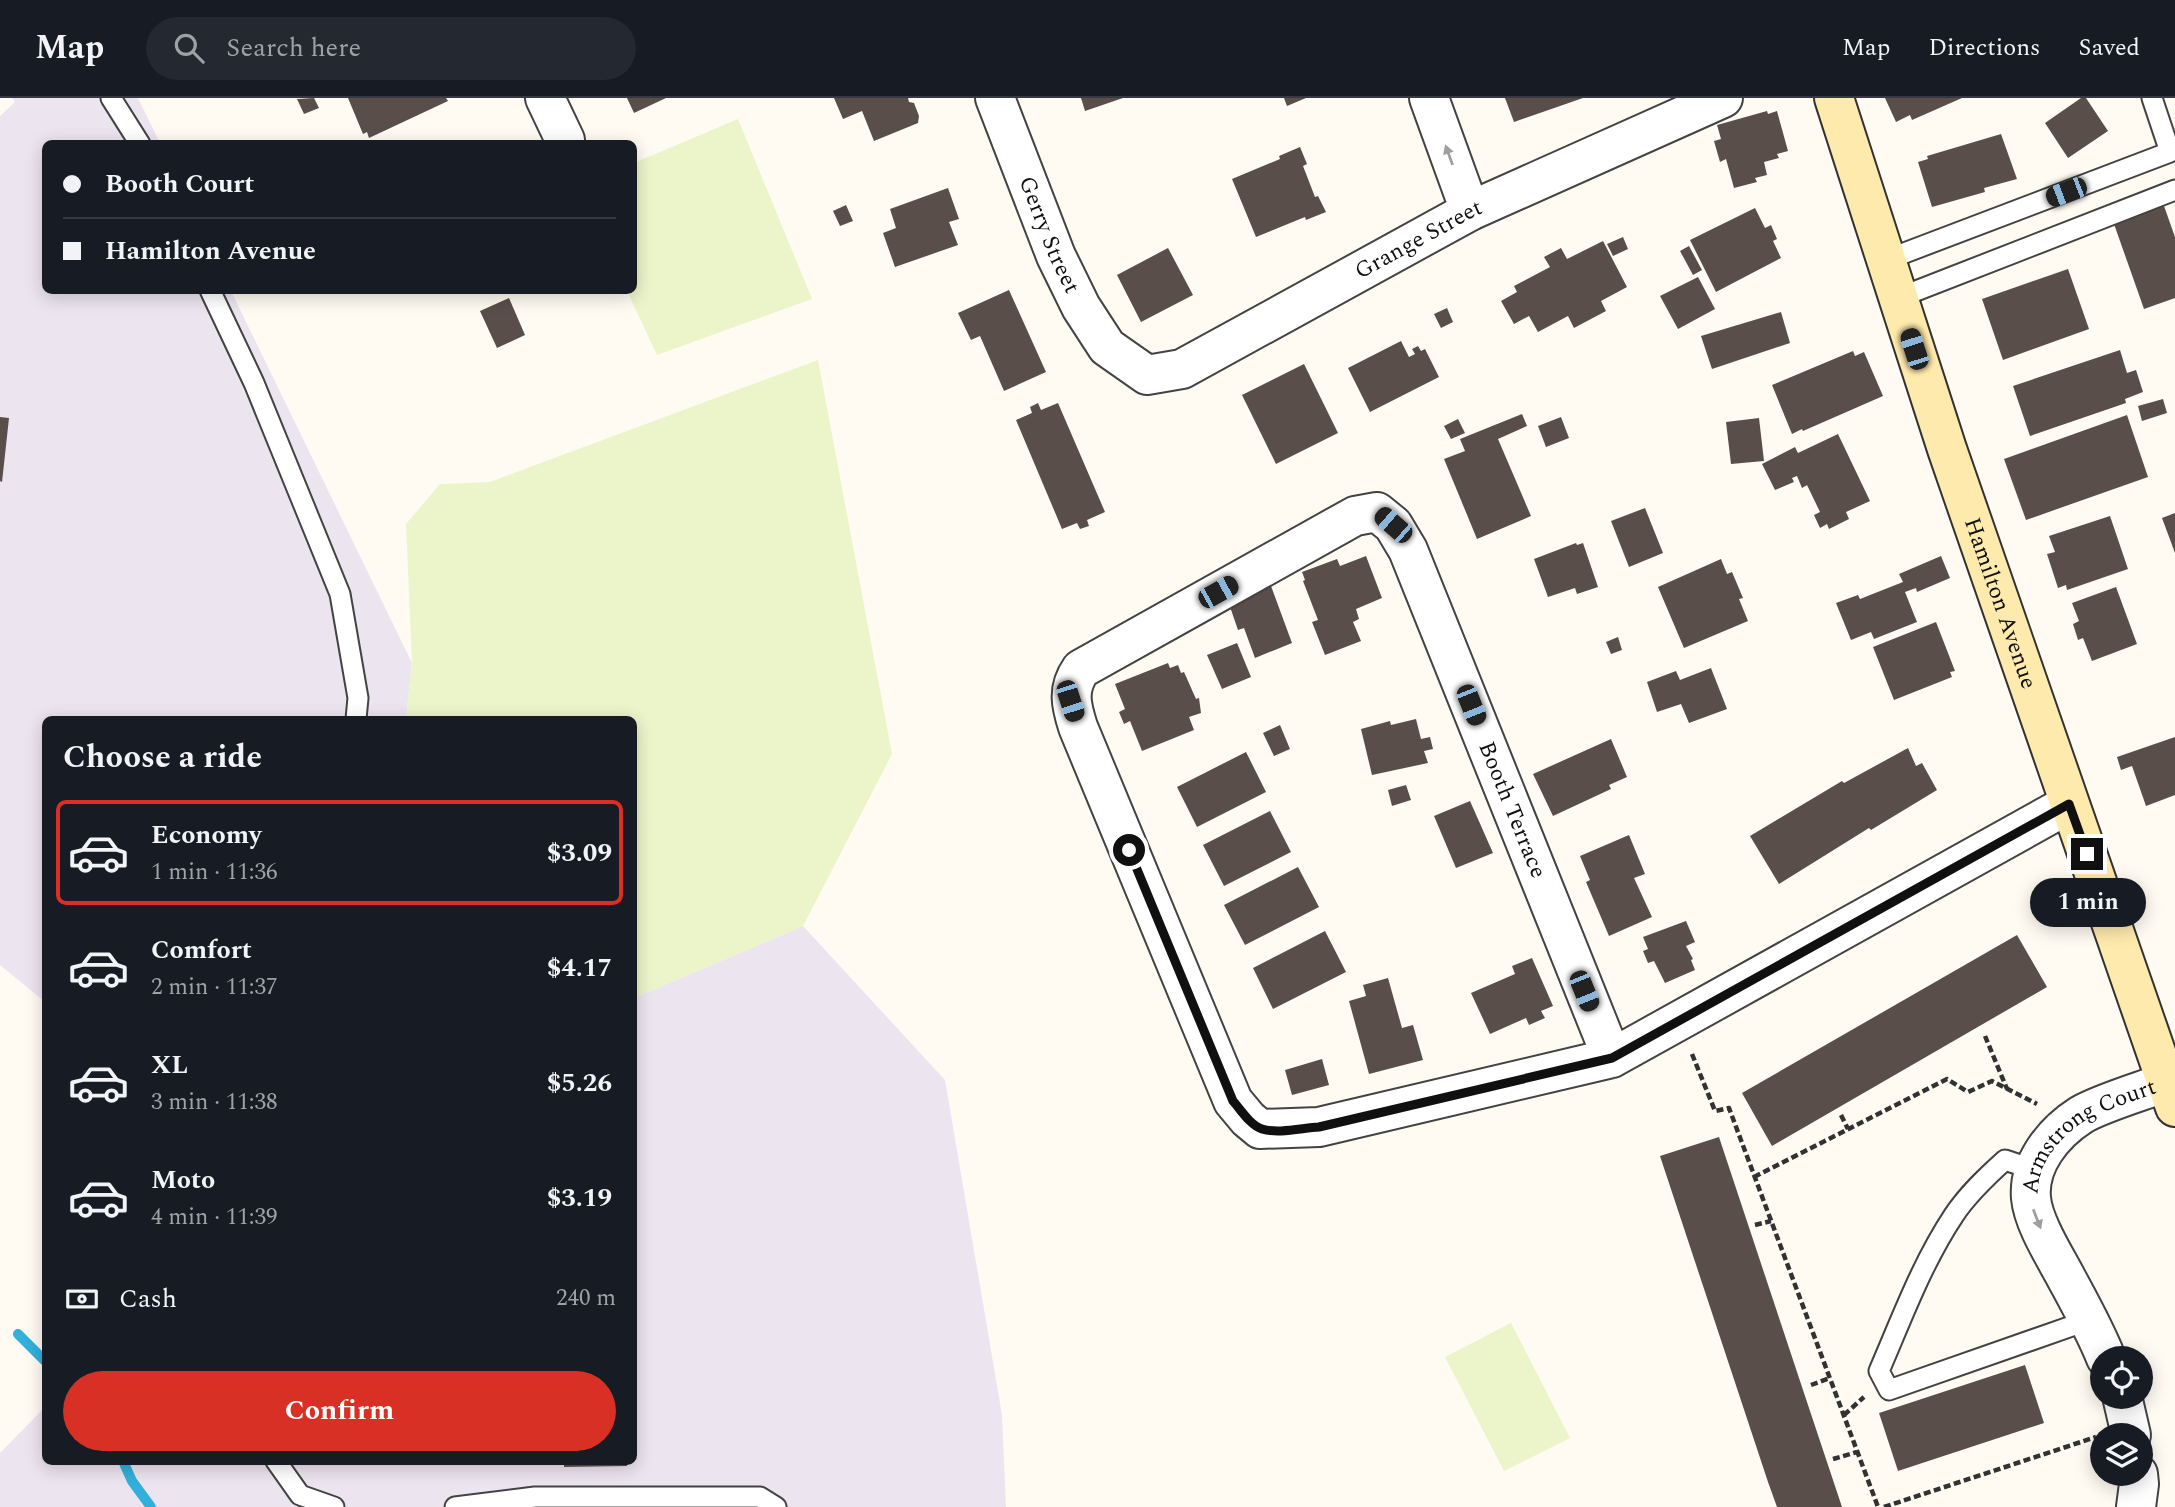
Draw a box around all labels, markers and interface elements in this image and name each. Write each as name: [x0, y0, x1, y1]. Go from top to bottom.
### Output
search box: [146, 17, 636, 80]
text: Map: [35, 23, 104, 73]
text: Search here: [226, 28, 361, 68]
icon: search: [170, 29, 208, 67]
text: Map: [1842, 30, 1890, 66]
text: Directions: [1928, 30, 2040, 66]
text: Saved: [2078, 30, 2140, 66]
one-way arrow: [1444, 144, 1455, 165]
text: Booth Court: [105, 164, 254, 204]
street label: Gerry Street: [1009, 171, 1089, 299]
car: [2043, 175, 2090, 209]
street label: Grange Street: [1348, 190, 1488, 289]
text: Hamilton Avenue: [105, 231, 316, 271]
car: [1898, 326, 1931, 372]
car: [1371, 503, 1416, 547]
street label: Hamilton Avenue: [1955, 513, 2046, 694]
car: [1195, 573, 1242, 611]
car: [1054, 678, 1087, 724]
car: [1454, 682, 1489, 728]
text: Choose a ride: [63, 733, 262, 782]
street label: Booth Terrace: [1469, 736, 1555, 884]
text: Economy: [151, 815, 261, 855]
icon: car: [67, 821, 130, 884]
text: $3.09: [547, 833, 612, 873]
route start: [1113, 834, 1145, 866]
route end: [2071, 838, 2103, 870]
text: 1 min · 11:36: [151, 855, 278, 890]
callout: 1 min: [2029, 878, 2145, 928]
text: 1 min: [2057, 885, 2119, 920]
text: Comfort: [151, 930, 252, 970]
icon: car: [67, 936, 130, 999]
text: $4.17: [547, 948, 612, 988]
car: [1567, 968, 1602, 1014]
text: 2 min · 11:37: [151, 970, 278, 1005]
text: XL: [151, 1045, 188, 1085]
icon: car: [67, 1051, 130, 1114]
text: $5.26: [547, 1063, 612, 1103]
street label: Armstrong Court: [2013, 1070, 2161, 1196]
text: 3 min · 11:38: [151, 1085, 278, 1120]
text: Moto: [151, 1160, 215, 1200]
icon: car: [67, 1166, 130, 1229]
text: $3.19: [547, 1178, 612, 1218]
text: 4 min · 11:39: [151, 1200, 278, 1235]
one-way arrow: [2032, 1208, 2043, 1229]
text: Cash: [119, 1279, 177, 1319]
icon: cash: [63, 1280, 101, 1318]
text: 240 m: [556, 1281, 616, 1316]
map controls: [2090, 1346, 2153, 1486]
button: locate: [2090, 1346, 2153, 1409]
button: Confirm: [63, 1371, 616, 1451]
button: layers: [2090, 1423, 2153, 1486]

